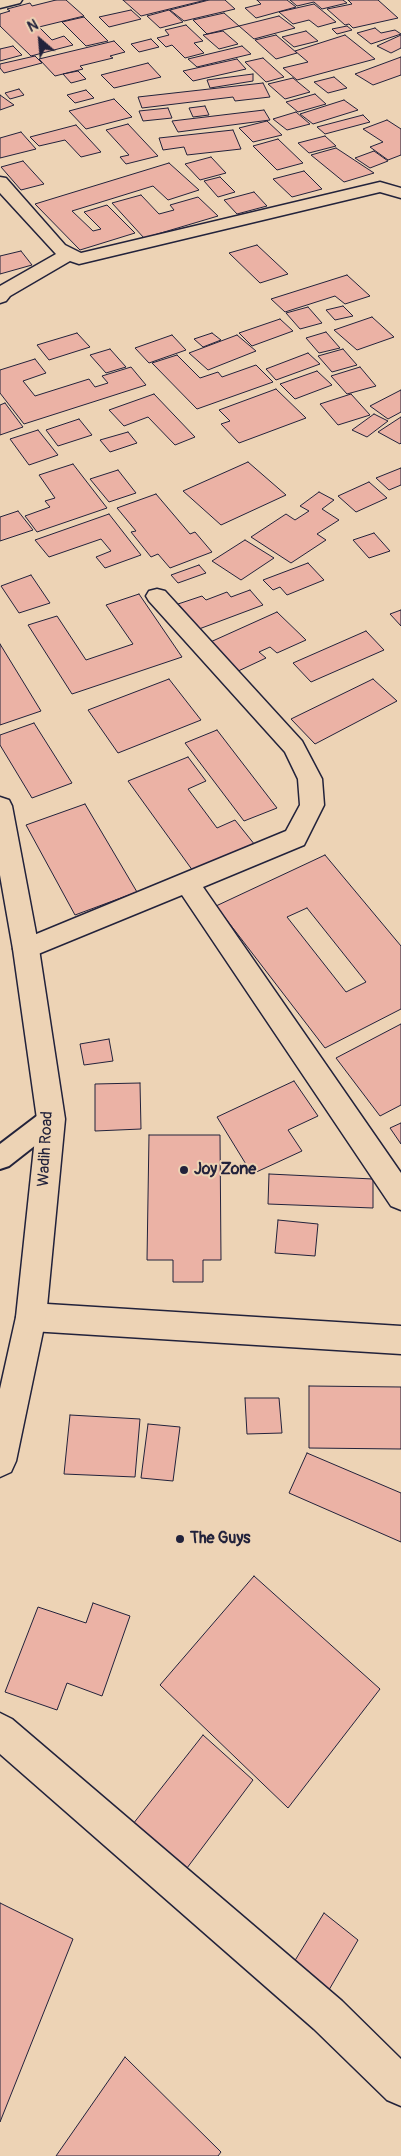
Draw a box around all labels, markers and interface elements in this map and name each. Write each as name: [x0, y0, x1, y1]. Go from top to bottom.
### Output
north arrow: [15, 15, 65, 65]
text: N: [25, 16, 41, 36]
street label: Wadih Road: [34, 1111, 58, 1187]
place label: Joy Zone: [194, 1160, 256, 1180]
marker: Joy Zone: [178, 1164, 190, 1176]
place label: The Guys: [190, 1529, 250, 1549]
marker: The Guys: [174, 1533, 186, 1545]

